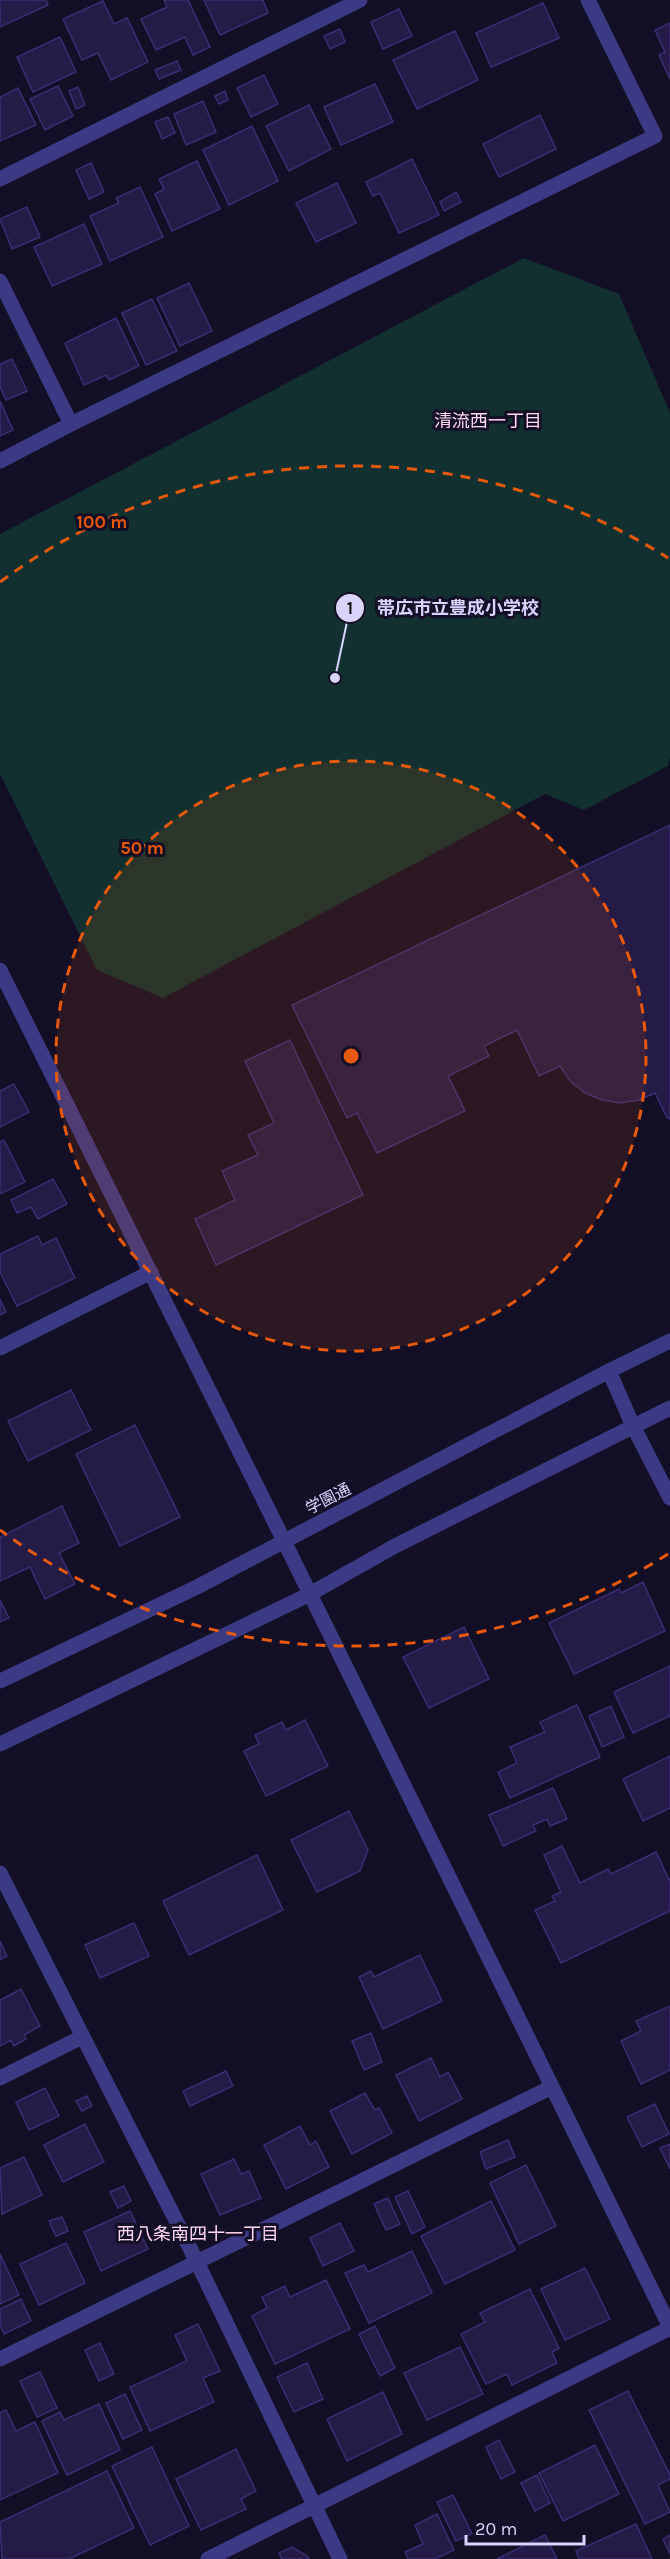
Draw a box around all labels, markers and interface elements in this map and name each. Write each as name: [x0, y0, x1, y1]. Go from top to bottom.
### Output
district label: 清流西一丁目: [434, 410, 542, 432]
text: 100 m: [77, 511, 127, 533]
callout: 帯広市立豊成小学校: [335, 590, 551, 626]
text: 1: [347, 597, 353, 619]
text: 帯広市立豊成小学校: [377, 597, 539, 619]
text: 50 m: [120, 837, 164, 859]
centre of rings: [341, 1046, 361, 1066]
street label: 学園通: [303, 1479, 354, 1518]
district label: 西八条南四十一丁目: [117, 2223, 279, 2245]
scale bar: [466, 2508, 584, 2546]
text: 20 m: [475, 2518, 517, 2540]

